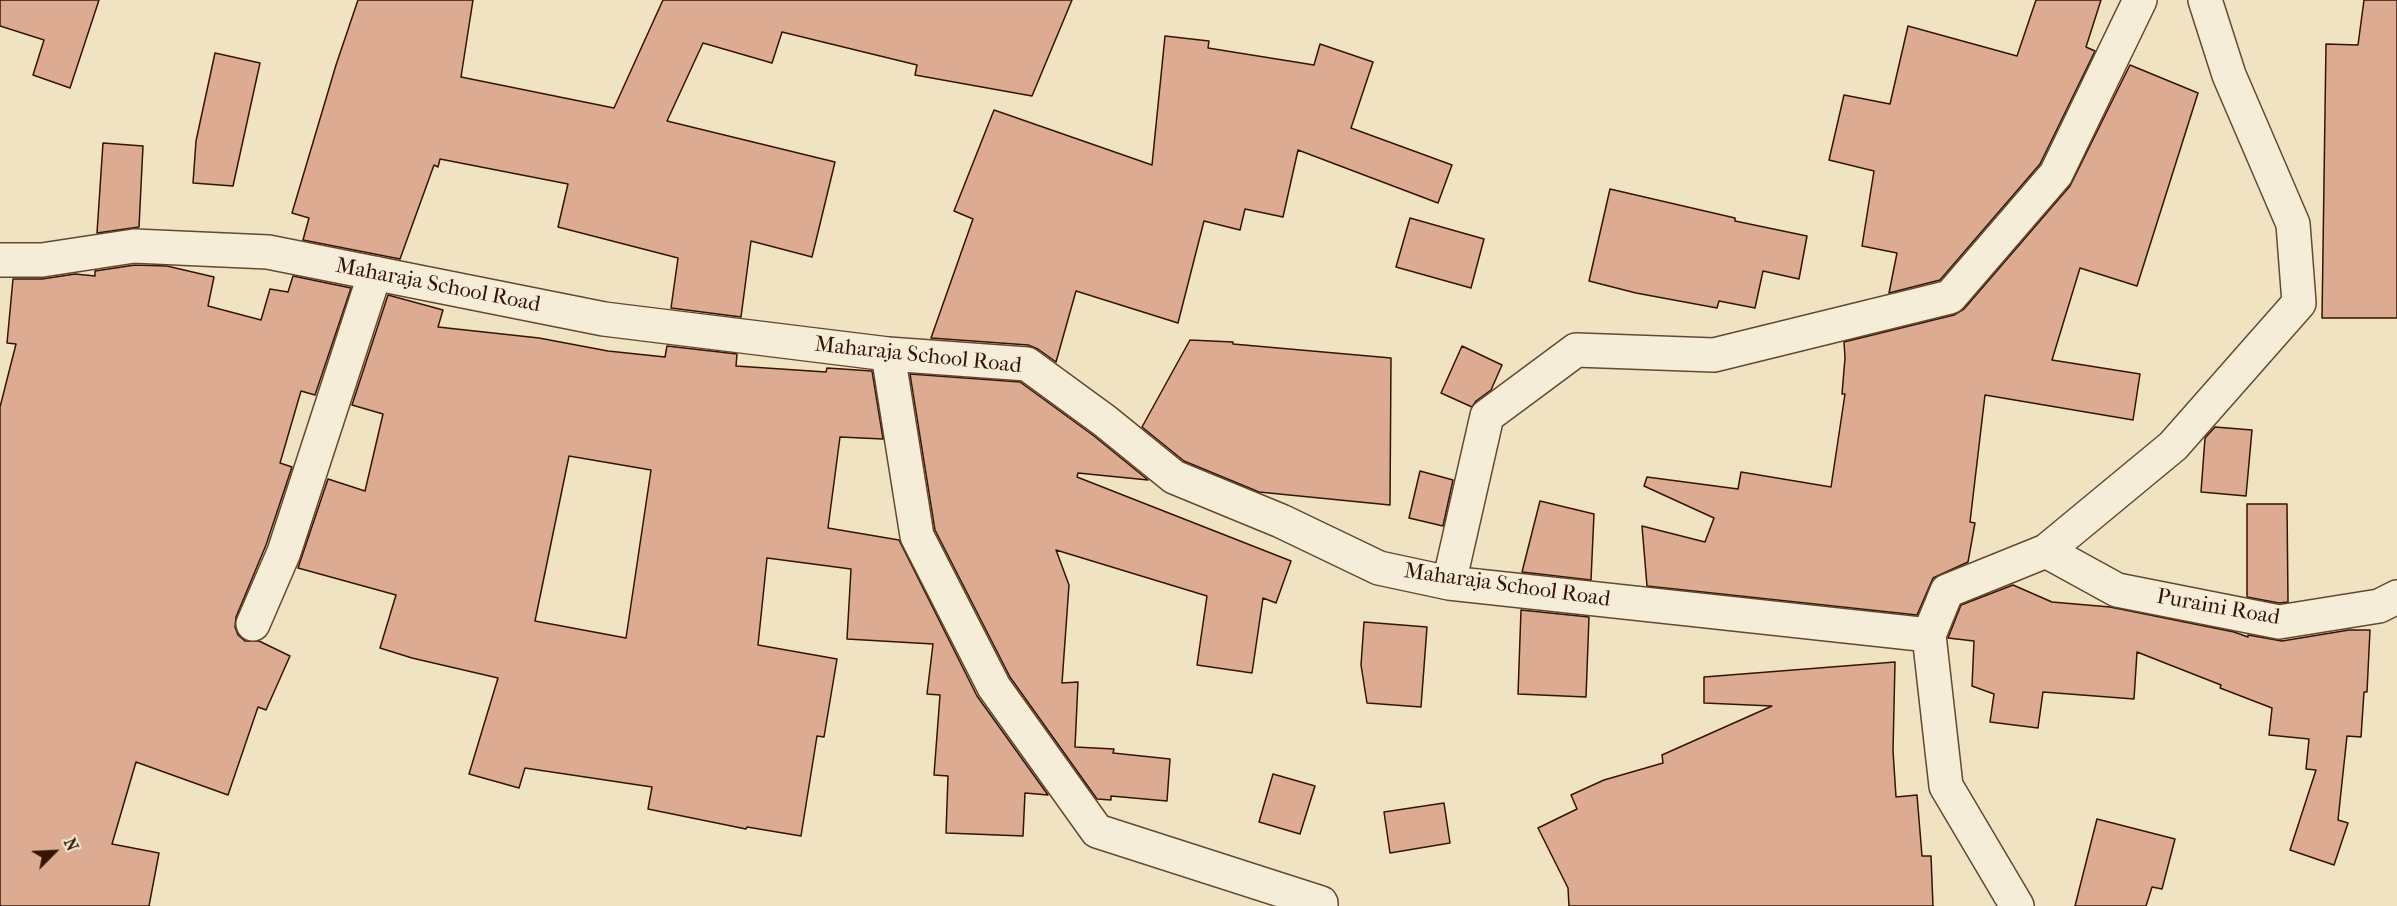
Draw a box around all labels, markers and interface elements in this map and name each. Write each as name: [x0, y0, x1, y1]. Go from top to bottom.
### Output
street label: Maharaja School Road: [333, 253, 543, 319]
street label: Maharaja School Road: [813, 332, 1023, 380]
street label: Maharaja School Road: [1402, 558, 1612, 614]
street label: Puraini Road: [2154, 584, 2282, 632]
north arrow: [24, 822, 84, 882]
text: N: [60, 835, 82, 854]

